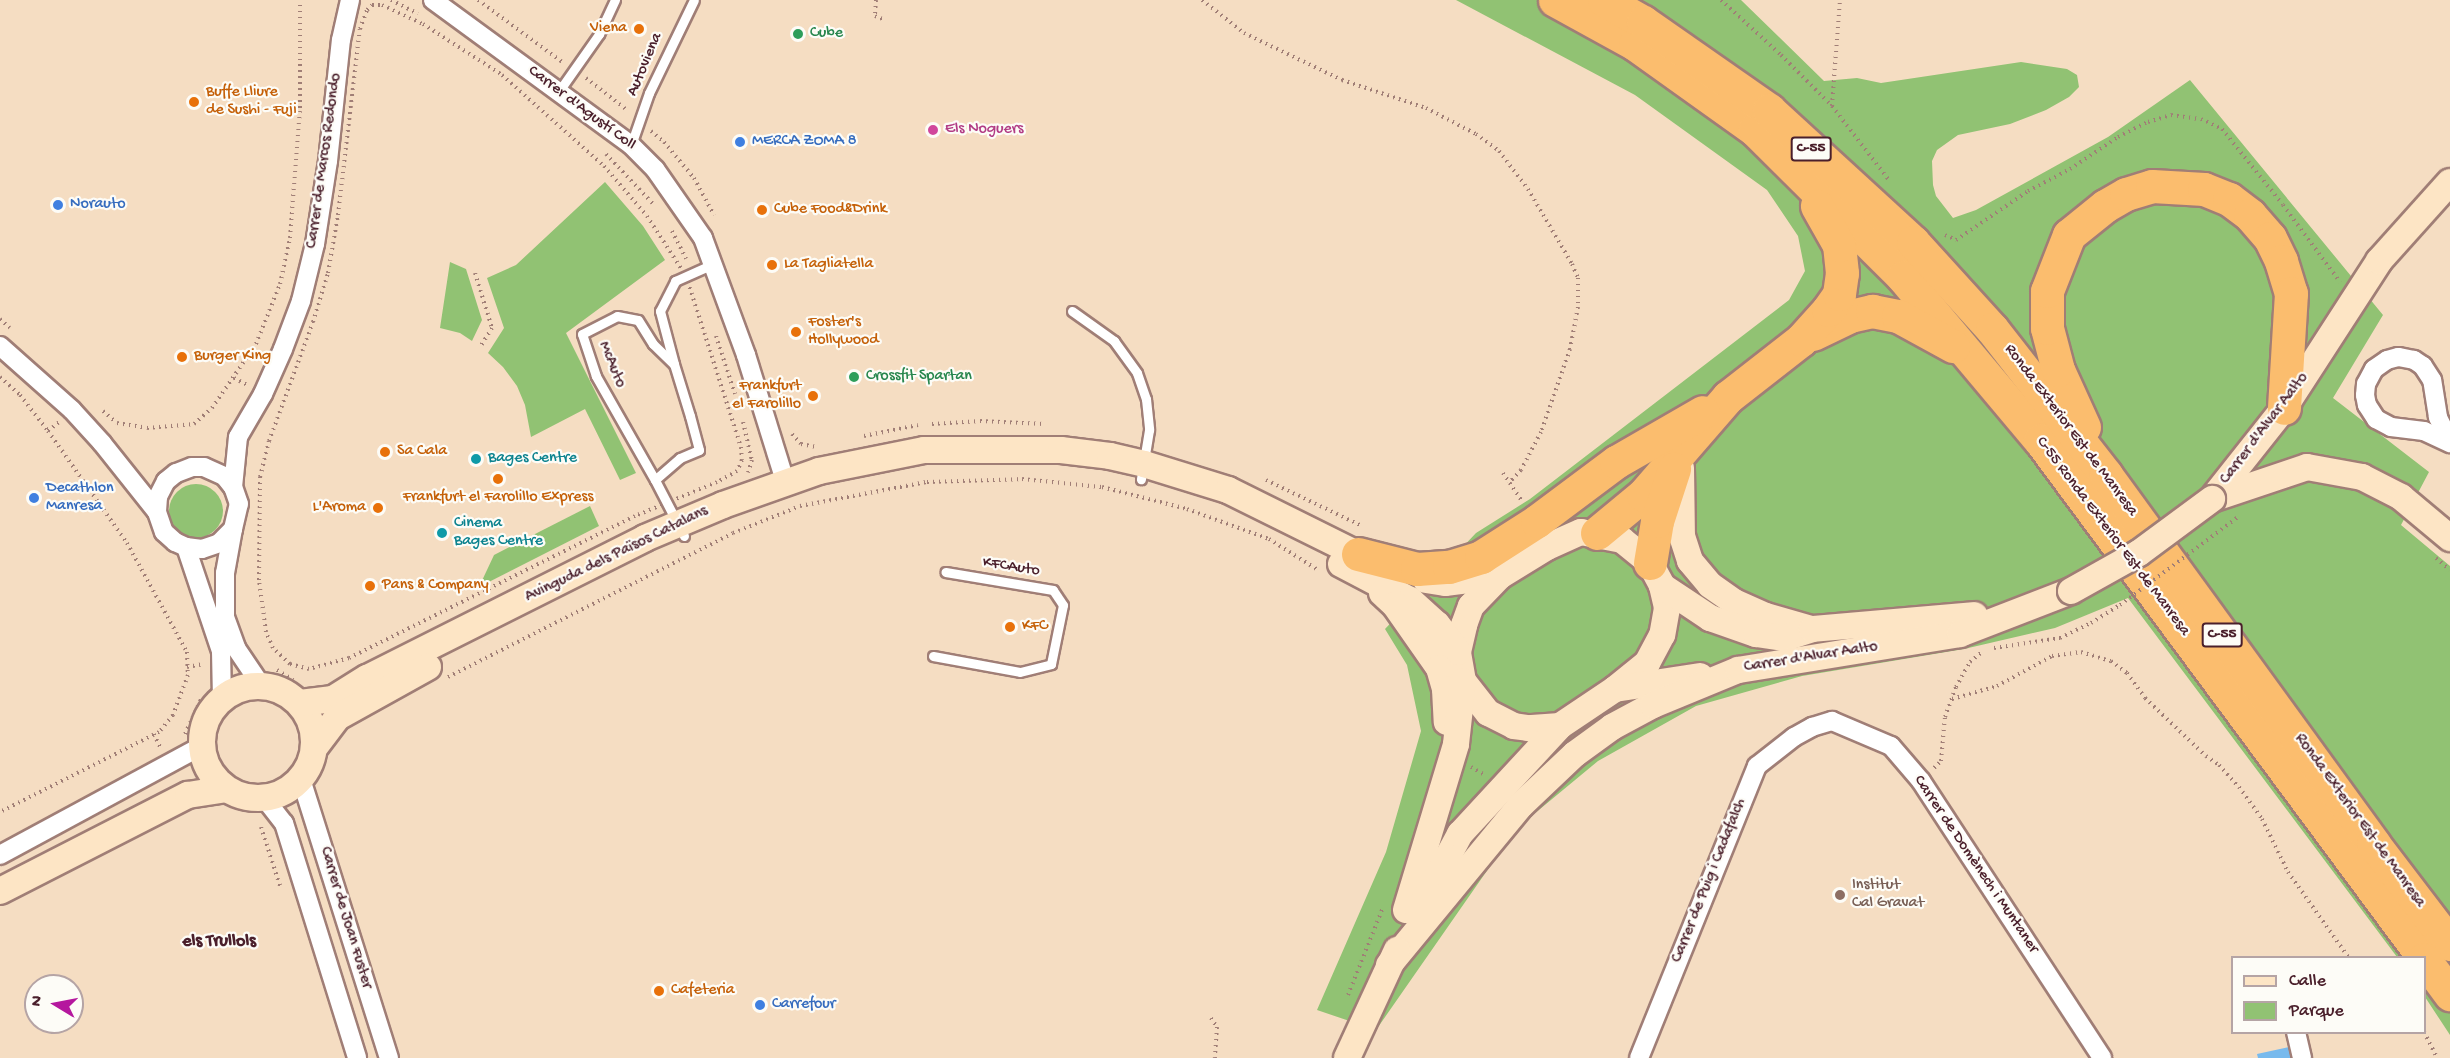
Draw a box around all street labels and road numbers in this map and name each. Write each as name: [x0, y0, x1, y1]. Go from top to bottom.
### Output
street label: Autoviena: [624, 30, 668, 100]
street label: Carrer d'Agustí Coll: [523, 62, 639, 156]
street label: Carrer de Marcos Redondo: [303, 72, 347, 250]
road number: C-55: [1790, 137, 1832, 161]
street label: McAuto: [593, 339, 629, 391]
street label: Ronda Exterior Est de Manresa: [1999, 341, 2141, 521]
street label: Carrer d'Alvar Aalto: [2217, 369, 2313, 489]
street label: C-55 Ronda Exterior Est de Manresa: [2031, 434, 2193, 640]
street label: Avinguda dels Països Catalans: [522, 502, 712, 608]
street label: KFCAuto: [981, 554, 1041, 582]
road number: C-55: [2201, 623, 2243, 647]
street label: Carrer d'Alvar Aalto: [1743, 638, 1879, 678]
street label: Ronda Exterior Est de Manresa: [2289, 730, 2429, 912]
street label: Carrer de Domènech i Muntaner: [1908, 772, 2042, 958]
street label: Carrer de Puig i Cadafalch: [1668, 796, 1752, 966]
street label: Carrer de Joan Fuster: [314, 845, 376, 991]

